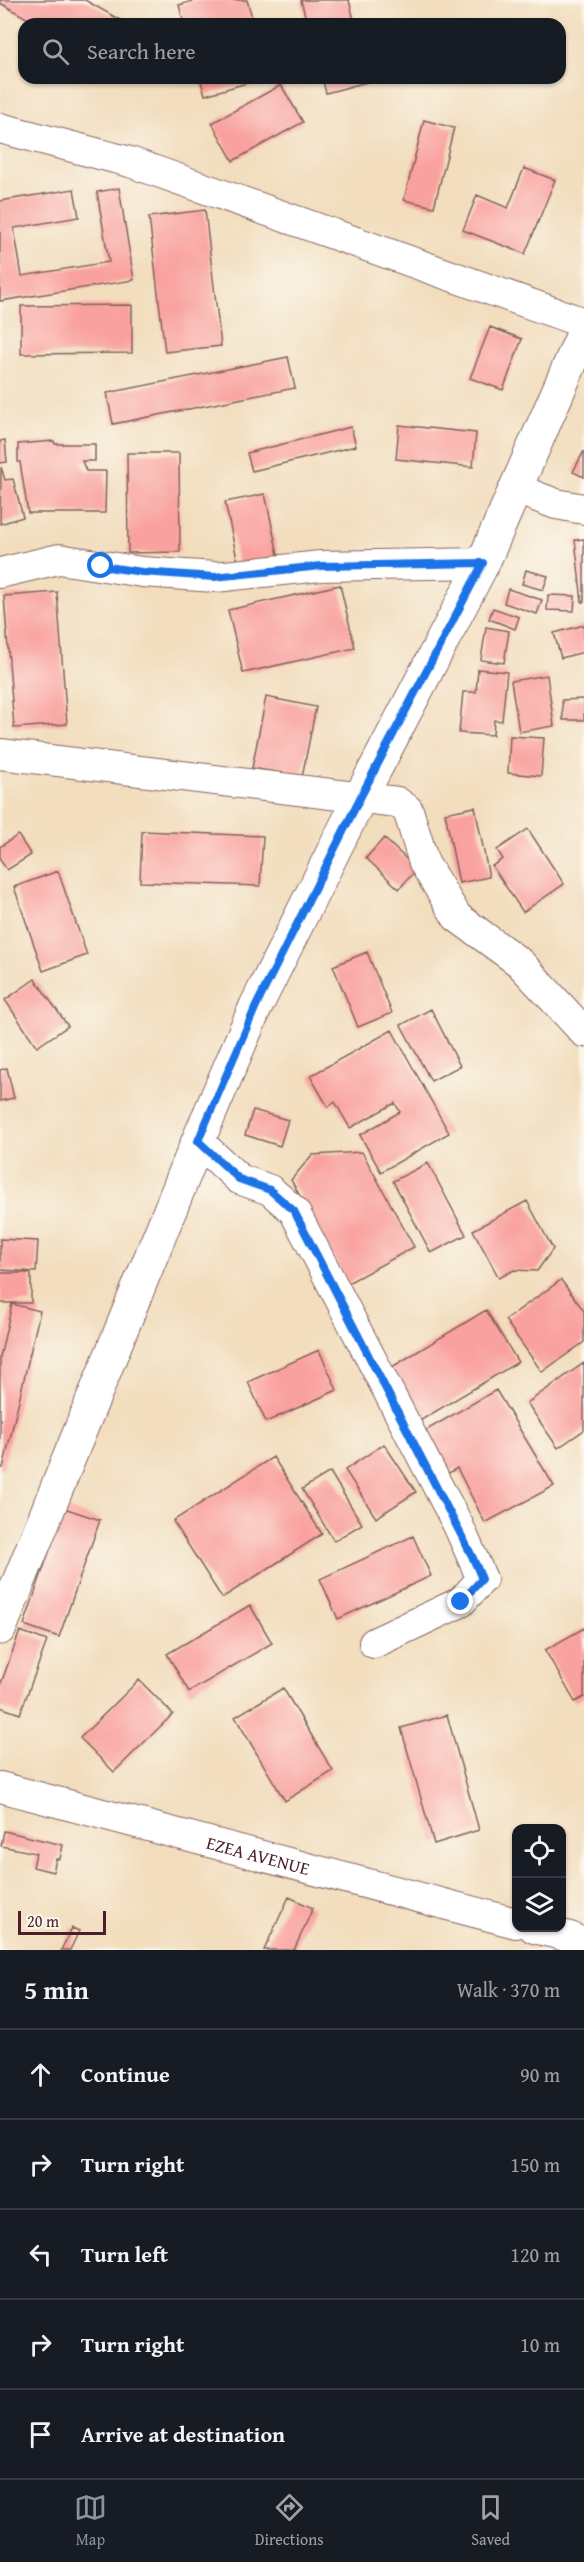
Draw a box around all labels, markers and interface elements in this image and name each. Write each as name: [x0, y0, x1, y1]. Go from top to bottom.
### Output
search box: [18, 18, 566, 84]
icon: search: [39, 35, 72, 68]
text: Search here: [87, 35, 196, 67]
route start: [87, 552, 113, 578]
route end: [447, 1588, 473, 1614]
map controls: [512, 1824, 566, 1932]
button: locate: [512, 1824, 566, 1878]
street label: EZEA AVENUE: [204, 1829, 313, 1882]
button: layers: [512, 1878, 566, 1932]
scale bar: [18, 1908, 106, 1936]
text: 20 m: [27, 1909, 59, 1933]
text: 5 min: [24, 1970, 89, 2009]
text: Walk · 370 m: [457, 1975, 560, 2004]
icon: ahead: [24, 2058, 57, 2091]
text: Continue: [81, 2058, 170, 2090]
text: 90 m: [520, 2060, 560, 2089]
icon: right: [24, 2148, 57, 2181]
text: Turn right: [81, 2148, 184, 2180]
text: 150 m: [510, 2150, 560, 2179]
icon: left: [24, 2238, 57, 2271]
text: Turn left: [81, 2238, 168, 2270]
text: 120 m: [510, 2240, 560, 2269]
icon: right: [24, 2328, 57, 2361]
text: Turn right: [81, 2328, 184, 2360]
text: 10 m: [520, 2330, 560, 2359]
icon: arrive: [24, 2418, 57, 2451]
text: Arrive at destination: [81, 2418, 285, 2450]
tab: Map: [74, 2491, 107, 2551]
tab: Directions: [255, 2491, 324, 2551]
tab: Saved: [471, 2491, 510, 2551]

